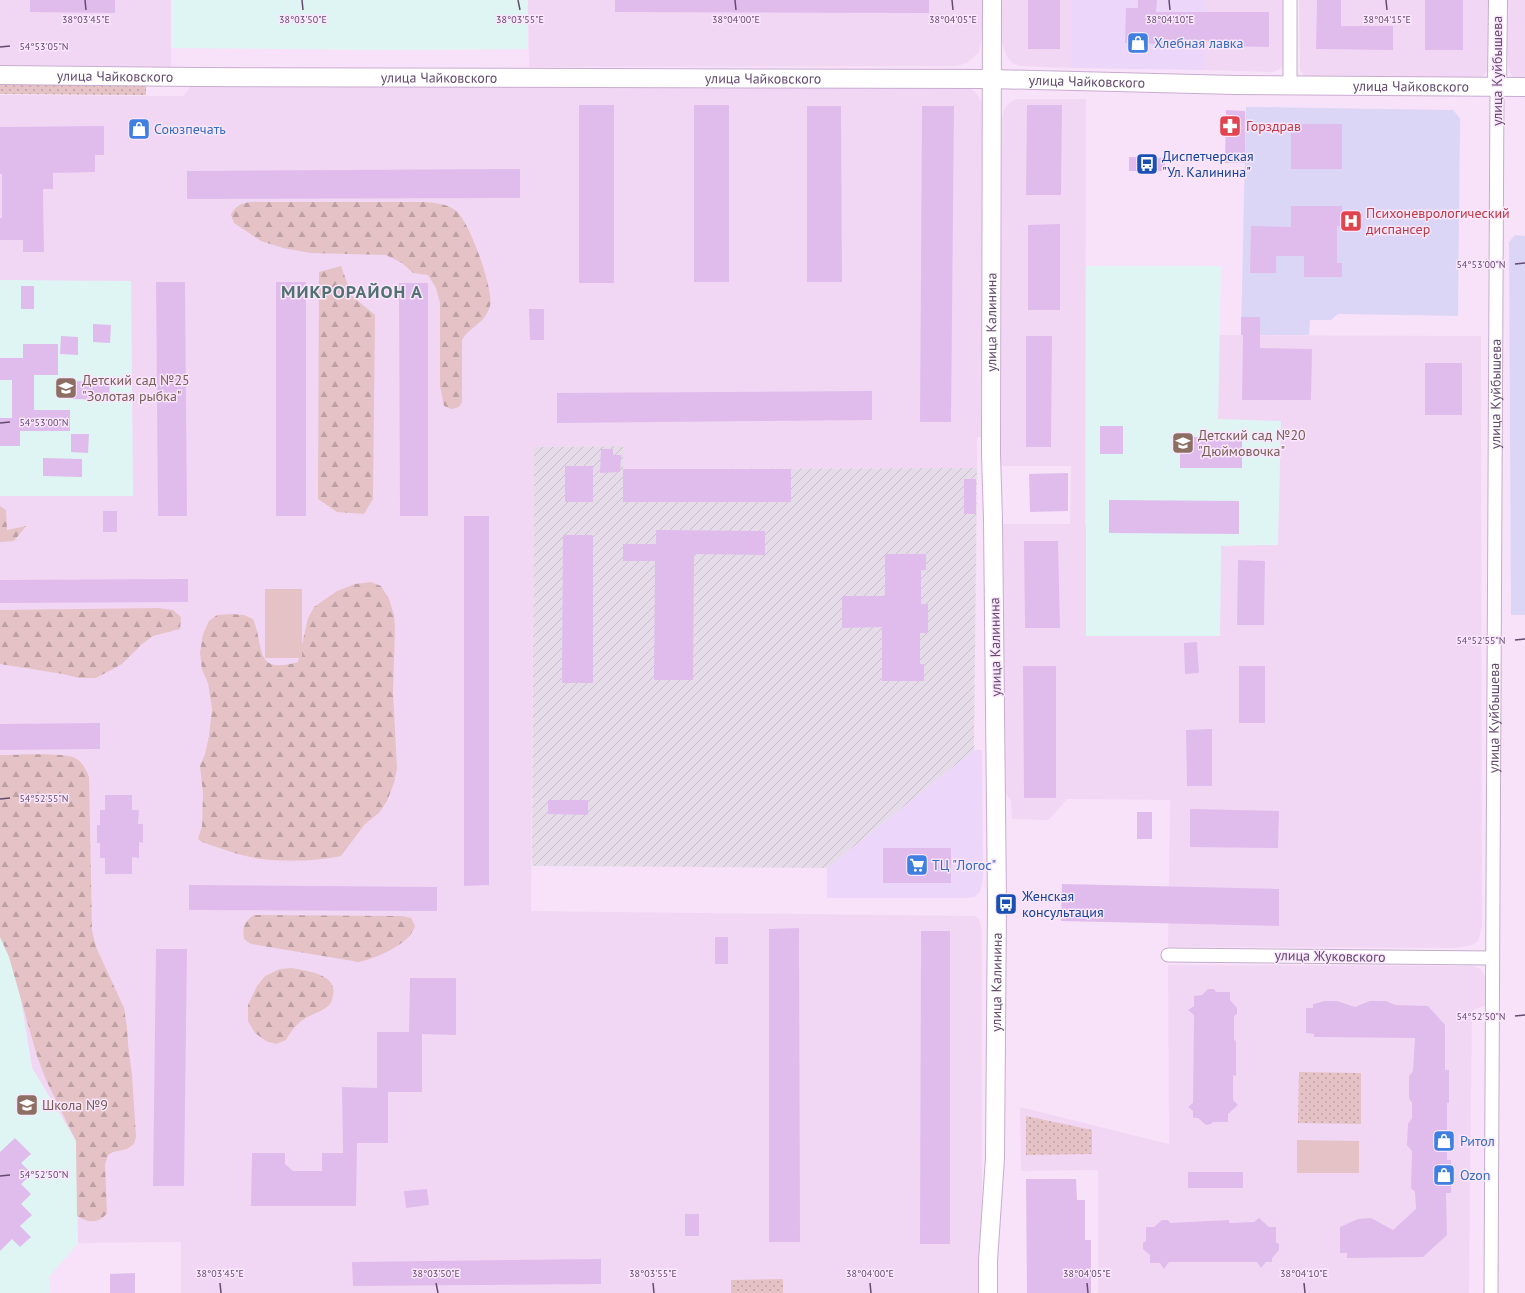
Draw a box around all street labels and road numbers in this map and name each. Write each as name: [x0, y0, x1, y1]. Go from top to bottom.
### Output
street label: улица Куйбышева: [1488, 16, 1506, 126]
street label: улица Чайковского: [57, 67, 173, 86]
street label: улица Чайковского: [381, 68, 497, 87]
street label: улица Чайковского: [705, 69, 821, 88]
street label: улица Чайковского: [1029, 71, 1145, 92]
street label: улица Чайковского: [1353, 77, 1469, 96]
street label: улица Калинина: [982, 273, 1000, 372]
street label: улица Куйбышева: [1486, 339, 1505, 449]
street label: улица Калинина: [985, 597, 1005, 697]
street label: улица Куйбышева: [1485, 663, 1503, 773]
street label: улица Калинина: [987, 932, 1006, 1032]
street label: улица Жуковского: [1274, 946, 1386, 966]

